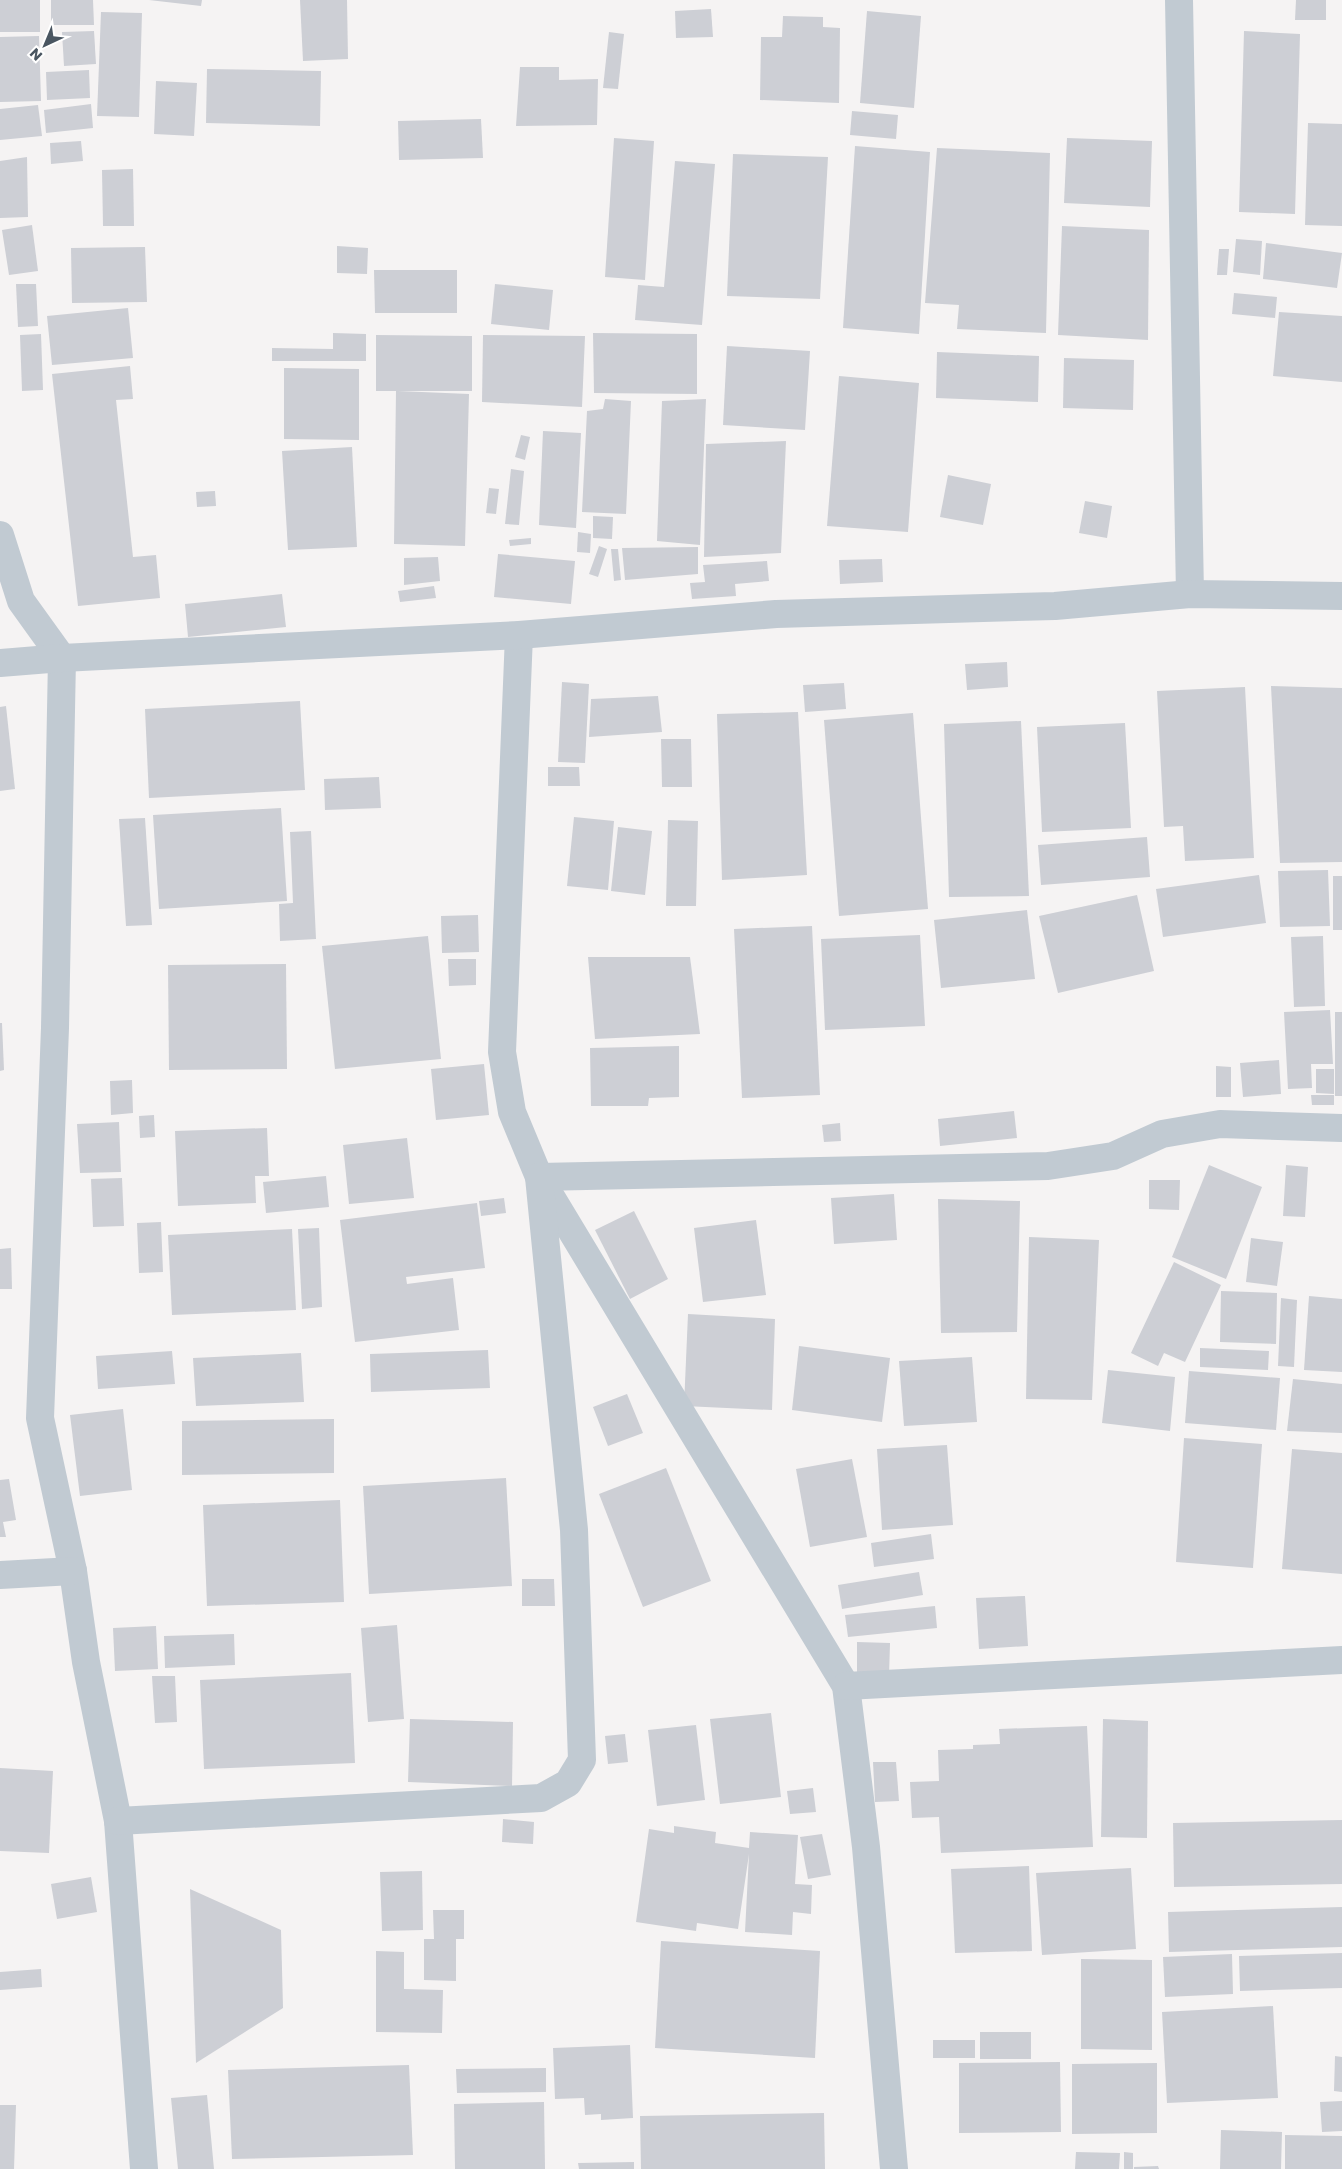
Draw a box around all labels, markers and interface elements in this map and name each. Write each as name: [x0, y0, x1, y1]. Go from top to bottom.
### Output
north arrow: [20, 20, 70, 70]
text: N: [25, 44, 47, 65]

